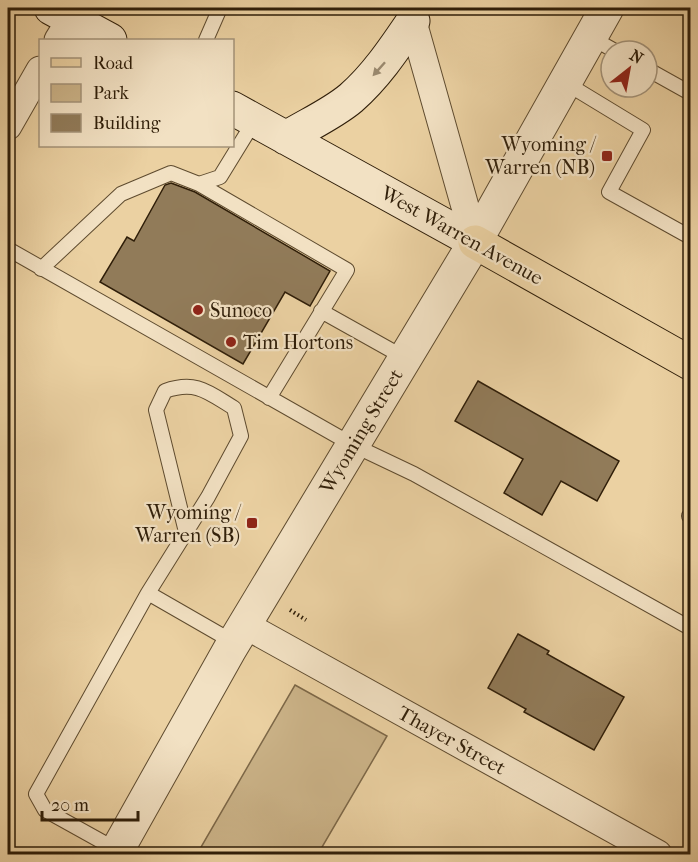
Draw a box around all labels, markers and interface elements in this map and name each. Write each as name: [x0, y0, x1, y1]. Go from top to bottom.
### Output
legend: [39, 39, 234, 147]
north arrow: [599, 39, 659, 99]
text: N: [626, 45, 647, 68]
text: Road: [93, 53, 133, 74]
one-way arrow: [373, 61, 386, 76]
text: Park: [93, 83, 130, 104]
text: Building: [93, 113, 161, 134]
place label: Wyoming / Warren (NB): [484, 133, 597, 179]
marker: Wyoming / Warren (NB): [600, 149, 614, 163]
street label: West Warren Avenue: [376, 181, 547, 290]
place label: Sunoco: [210, 299, 272, 322]
marker: Sunoco: [191, 303, 205, 317]
place label: Tim Hortons: [243, 331, 353, 354]
marker: Tim Hortons: [224, 335, 238, 349]
street label: Wyoming Street: [315, 365, 408, 499]
place label: Wyoming / Warren (SB): [134, 501, 242, 547]
marker: Wyoming / Warren (SB): [245, 516, 259, 530]
street label: Thayer Street: [394, 701, 510, 780]
scale bar: [42, 784, 138, 822]
text: 20 m: [51, 795, 89, 816]

